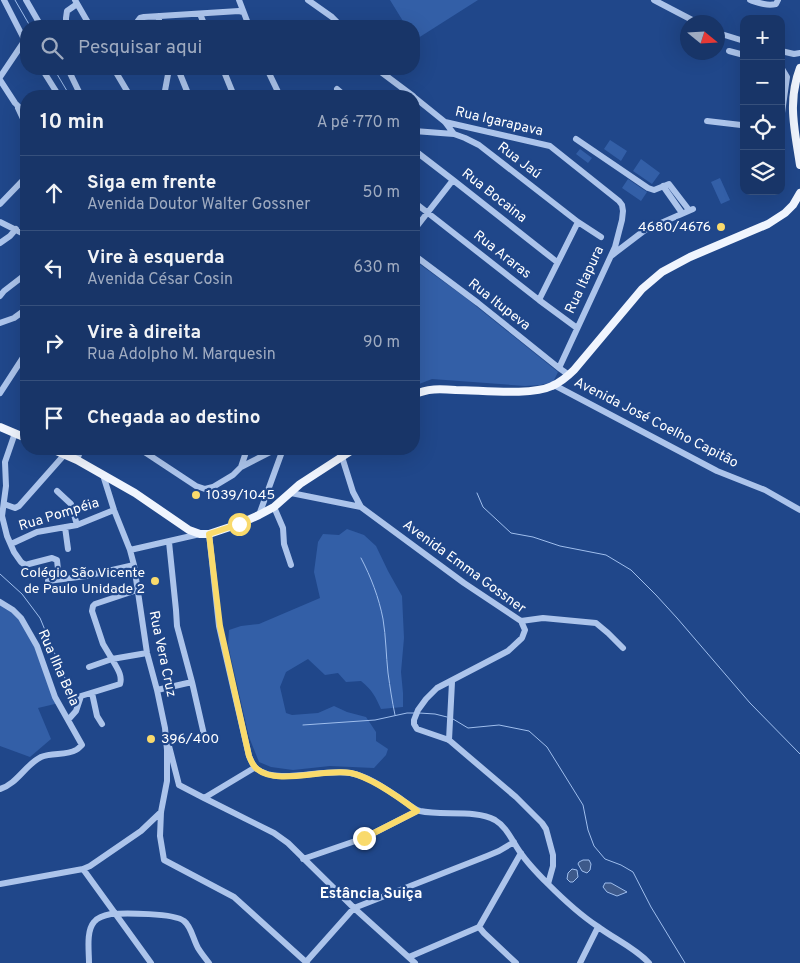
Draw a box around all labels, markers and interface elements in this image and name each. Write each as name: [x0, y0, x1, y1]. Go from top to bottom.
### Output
north arrow: [680, 15, 725, 60]
map controls: [740, 15, 785, 195]
button: +: [740, 15, 785, 60]
search box: [20, 20, 420, 75]
icon: search: [38, 34, 66, 62]
text: Pesquisar aqui: [78, 36, 202, 60]
button: −: [740, 60, 785, 105]
street label: Rua Igarapava: [453, 104, 545, 140]
button: locate: [740, 105, 785, 150]
text: 10 min: [40, 109, 104, 136]
text: A pé · 770 m: [317, 113, 400, 133]
street label: Rua Jaú: [494, 139, 544, 183]
button: layers: [740, 150, 785, 195]
street label: Rua Bocaina: [458, 165, 530, 227]
text: Siga em frente: [87, 171, 216, 195]
icon: ahead: [40, 179, 68, 207]
text: 50 m: [363, 183, 400, 203]
text: Avenida Doutor Walter Gossner: [87, 195, 311, 215]
place label: 4680/4676: [638, 219, 711, 236]
marker: 4680/4676: [715, 221, 727, 233]
street label: Rua Araras: [470, 227, 534, 283]
street label: Rua Itapura: [562, 243, 608, 317]
text: Vire à esquerda: [87, 246, 225, 270]
icon: left: [40, 254, 68, 282]
text: 630 m: [353, 258, 400, 278]
text: Avenida César Cosin: [87, 270, 233, 290]
street label: Rua Itupeva: [465, 275, 533, 335]
text: Vire à direita: [87, 321, 201, 345]
icon: right: [40, 329, 68, 357]
text: 90 m: [363, 333, 400, 353]
text: Rua Adolpho M. Marquesin: [87, 345, 276, 365]
street label: Avenida José Coelho Capitão: [571, 374, 741, 472]
icon: arrive: [40, 404, 68, 432]
text: Chegada ao destino: [87, 406, 261, 430]
place label: 1039/1045: [206, 487, 275, 504]
marker: 1039/1045: [190, 489, 202, 501]
street label: Rua Pompéia: [17, 495, 101, 535]
route start: [228, 513, 251, 536]
street label: Avenida Emma Gossner: [399, 517, 529, 618]
place label: Colégio São Vicente de Paulo Unidade 2: [20, 565, 145, 598]
marker: Colégio São Vicente de Paulo Unidade 2: [149, 575, 161, 587]
street label: Rua Vera Cruz: [145, 609, 179, 699]
street label: Rua Ilha Bela: [34, 627, 82, 709]
place label: 396/400: [161, 731, 219, 748]
marker: 396/400: [145, 733, 157, 745]
route end: [353, 827, 376, 850]
district label: Estância Suiça: [320, 885, 422, 904]

